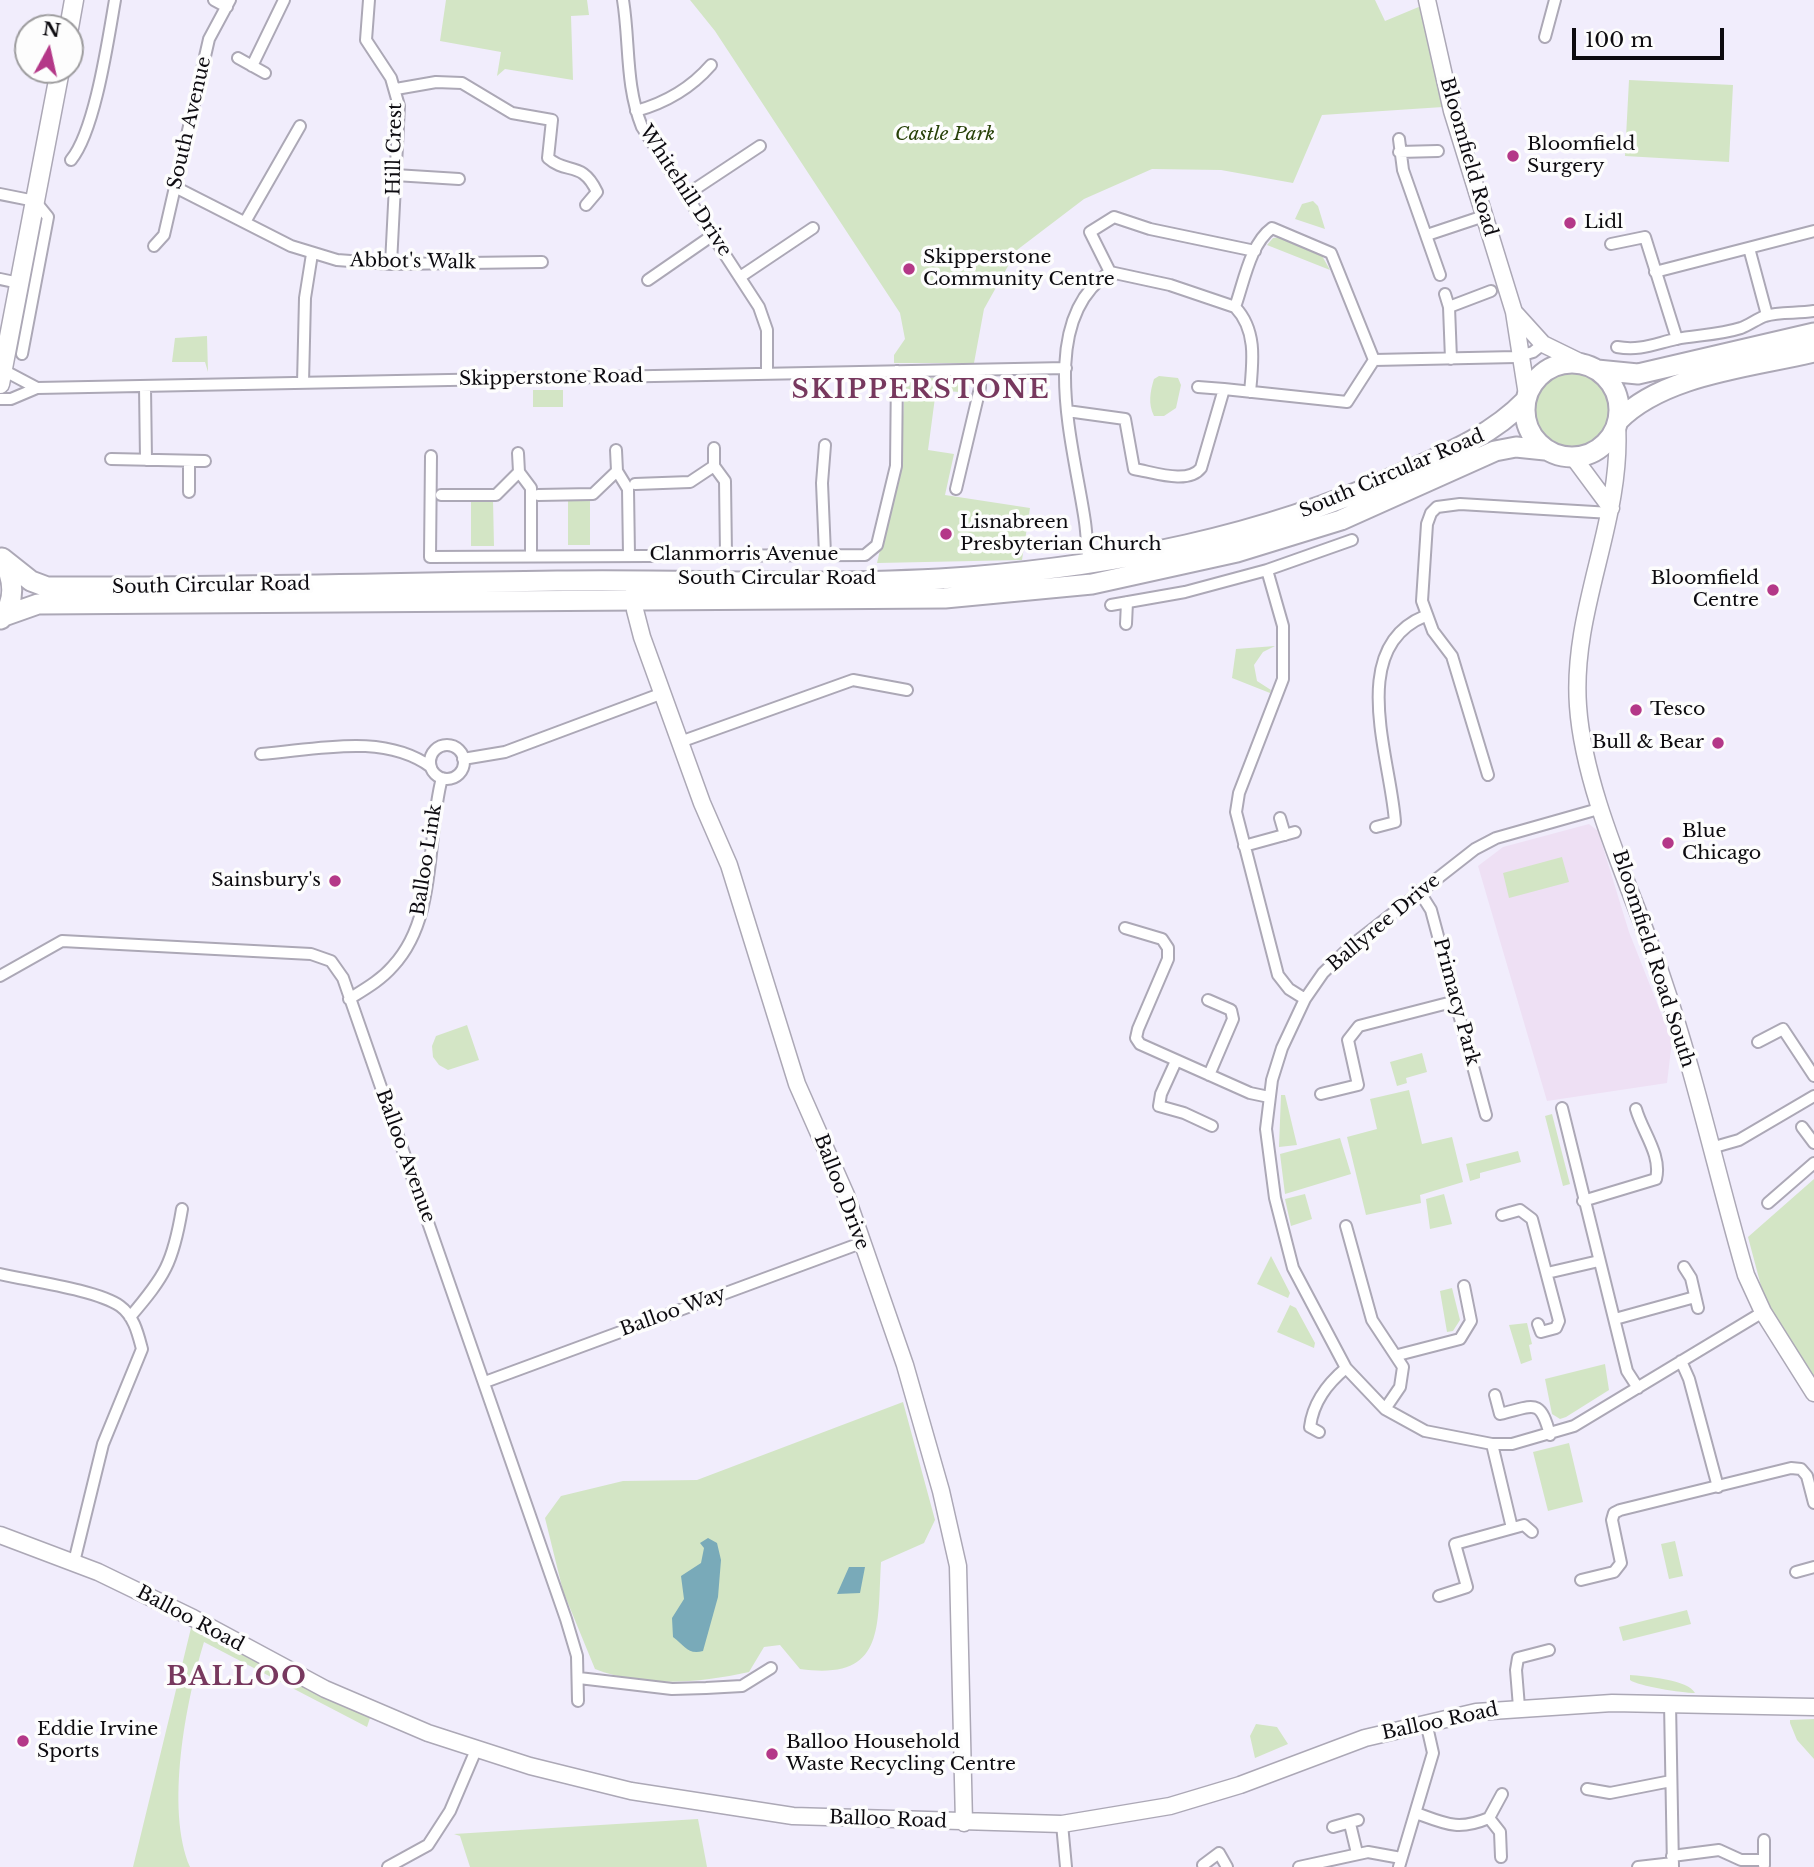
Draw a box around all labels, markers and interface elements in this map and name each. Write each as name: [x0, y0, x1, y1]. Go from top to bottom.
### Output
north arrow: [14, 14, 84, 84]
scale bar: [1576, 14, 1728, 58]
text: N: [41, 17, 62, 42]
text: 100 m: [1585, 27, 1653, 53]
street label: South Avenue: [164, 54, 216, 192]
street label: Bloomfield Road: [1434, 75, 1502, 239]
street label: Hill Crest: [383, 102, 407, 196]
street label: Whitehill Drive: [634, 121, 736, 261]
park label: Castle Park: [895, 124, 995, 146]
place label: Bloomfield Surgery: [1527, 134, 1635, 178]
marker: Bloomfield Surgery: [1505, 148, 1521, 164]
place label: Lidl: [1584, 212, 1623, 234]
marker: Lidl: [1562, 215, 1578, 231]
place label: Skipperstone Community Centre: [923, 247, 1115, 291]
street label: Abbot's Walk: [350, 250, 476, 274]
marker: Skipperstone Community Centre: [901, 261, 917, 277]
street label: Skipperstone Road: [459, 365, 643, 391]
district label: SKIPPERSTONE: [793, 375, 1049, 407]
street label: South Circular Road: [1296, 425, 1488, 523]
place label: Lisnabreen Presbyterian Church: [960, 512, 1161, 556]
marker: Lisnabreen Presbyterian Church: [938, 526, 954, 542]
street label: Clanmorris Avenue: [650, 544, 838, 566]
street label: South Circular Road: [678, 568, 876, 590]
place label: Bloomfield Centre: [1651, 568, 1759, 612]
street label: South Circular Road: [112, 573, 310, 599]
marker: Bloomfield Centre: [1765, 582, 1781, 598]
place label: Tesco: [1650, 699, 1705, 721]
marker: Tesco: [1628, 702, 1644, 718]
place label: Bull & Bear: [1592, 732, 1704, 754]
marker: Bull & Bear: [1710, 735, 1726, 751]
street label: Balloo Link: [407, 802, 447, 918]
place label: Blue Chicago: [1682, 821, 1761, 865]
marker: Blue Chicago: [1660, 835, 1676, 851]
street label: Bloomfield Road South: [1607, 847, 1699, 1071]
street label: Ballyree Drive: [1323, 869, 1445, 977]
place label: Sainsbury's: [211, 870, 321, 892]
marker: Sainsbury's: [327, 873, 343, 889]
street label: Primacy Park: [1428, 936, 1484, 1068]
street label: Balloo Avenue: [370, 1086, 440, 1226]
street label: Balloo Drive: [808, 1131, 874, 1253]
street label: Balloo Way: [617, 1282, 729, 1342]
street label: Balloo Road: [132, 1581, 248, 1657]
district label: BALLOO: [167, 1662, 307, 1694]
street label: Balloo Road: [1380, 1699, 1500, 1745]
place label: Eddie Irvine Sports: [37, 1719, 158, 1763]
place label: Balloo Household Waste Recycling Centre: [786, 1732, 1016, 1776]
marker: Eddie Irvine Sports: [15, 1733, 31, 1749]
marker: Balloo Household Waste Recycling Centre: [764, 1746, 780, 1762]
street label: Balloo Road: [828, 1807, 948, 1833]

